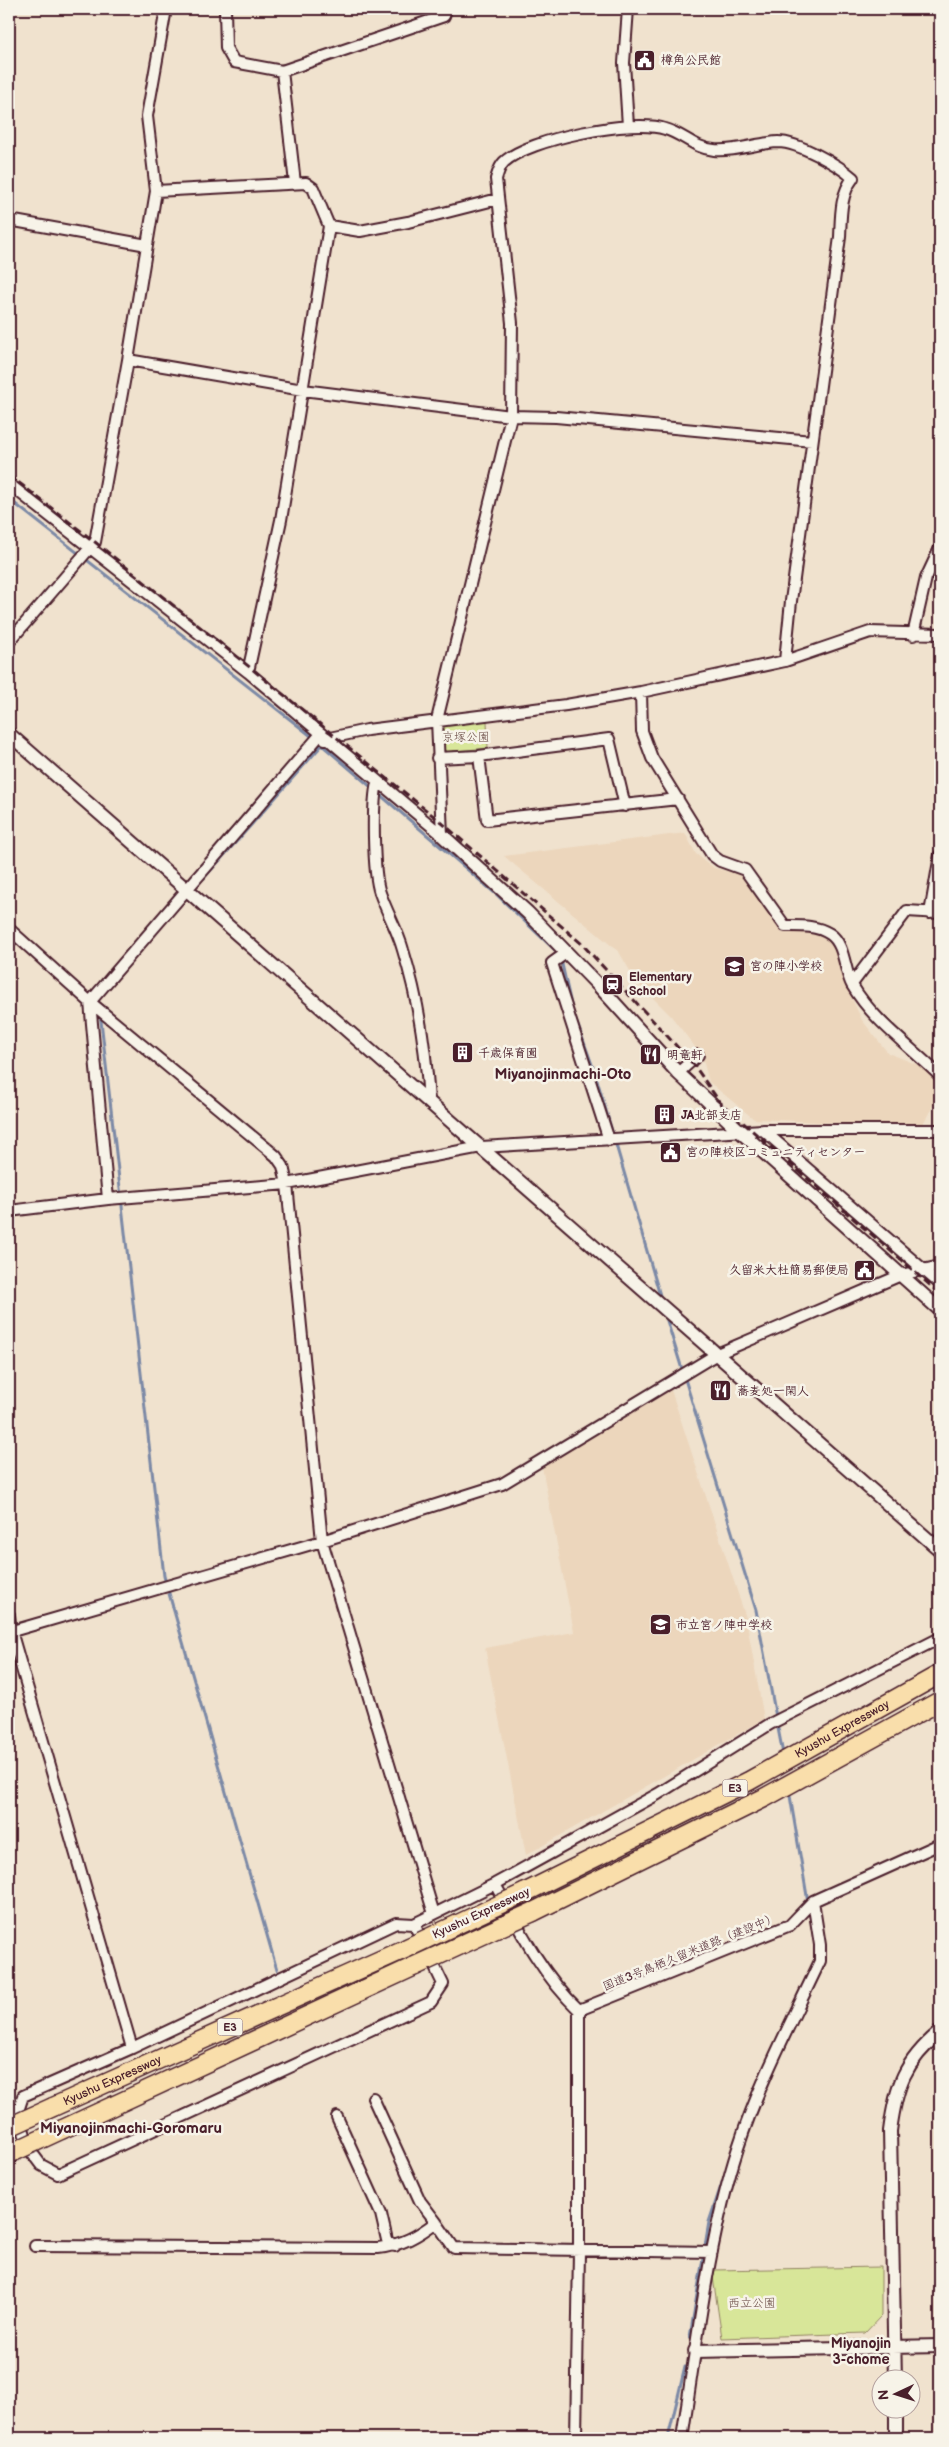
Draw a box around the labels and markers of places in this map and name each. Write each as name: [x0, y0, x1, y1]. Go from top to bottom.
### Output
public building icon: 樽角公民館: [633, 48, 657, 72]
place label: 樽角公民館: [661, 53, 721, 68]
school or university icon: 宮の陣小学校: [722, 954, 746, 978]
place label: 宮の陣小学校: [750, 959, 822, 974]
place label: Elementary School: [629, 970, 692, 999]
station icon: Elementary School: [601, 972, 625, 996]
building icon: 千歳保育園: [450, 1041, 474, 1065]
restaurant icon: 明竜軒: [639, 1043, 663, 1067]
place label: 千歳保育園: [478, 1046, 538, 1061]
place label: 明竜軒: [667, 1048, 703, 1063]
building icon: JA北部支店: [653, 1103, 677, 1127]
place label: JA北部支店: [681, 1108, 742, 1123]
public building icon: 宮の陣校区コミュニティセンター: [658, 1140, 682, 1164]
place label: 宮の陣校区コミュニティセンター: [686, 1145, 865, 1160]
public building icon: 久留米大杜簡易郵便局: [853, 1258, 877, 1282]
place label: 久留米大杜簡易郵便局: [729, 1263, 849, 1278]
restaurant icon: 蕎麦処一閑人: [709, 1379, 733, 1403]
place label: 蕎麦処一閑人: [737, 1384, 809, 1399]
school or university icon: 市立宮ノ陣中学校: [648, 1613, 672, 1637]
place label: 市立宮ノ陣中学校: [676, 1618, 772, 1633]

